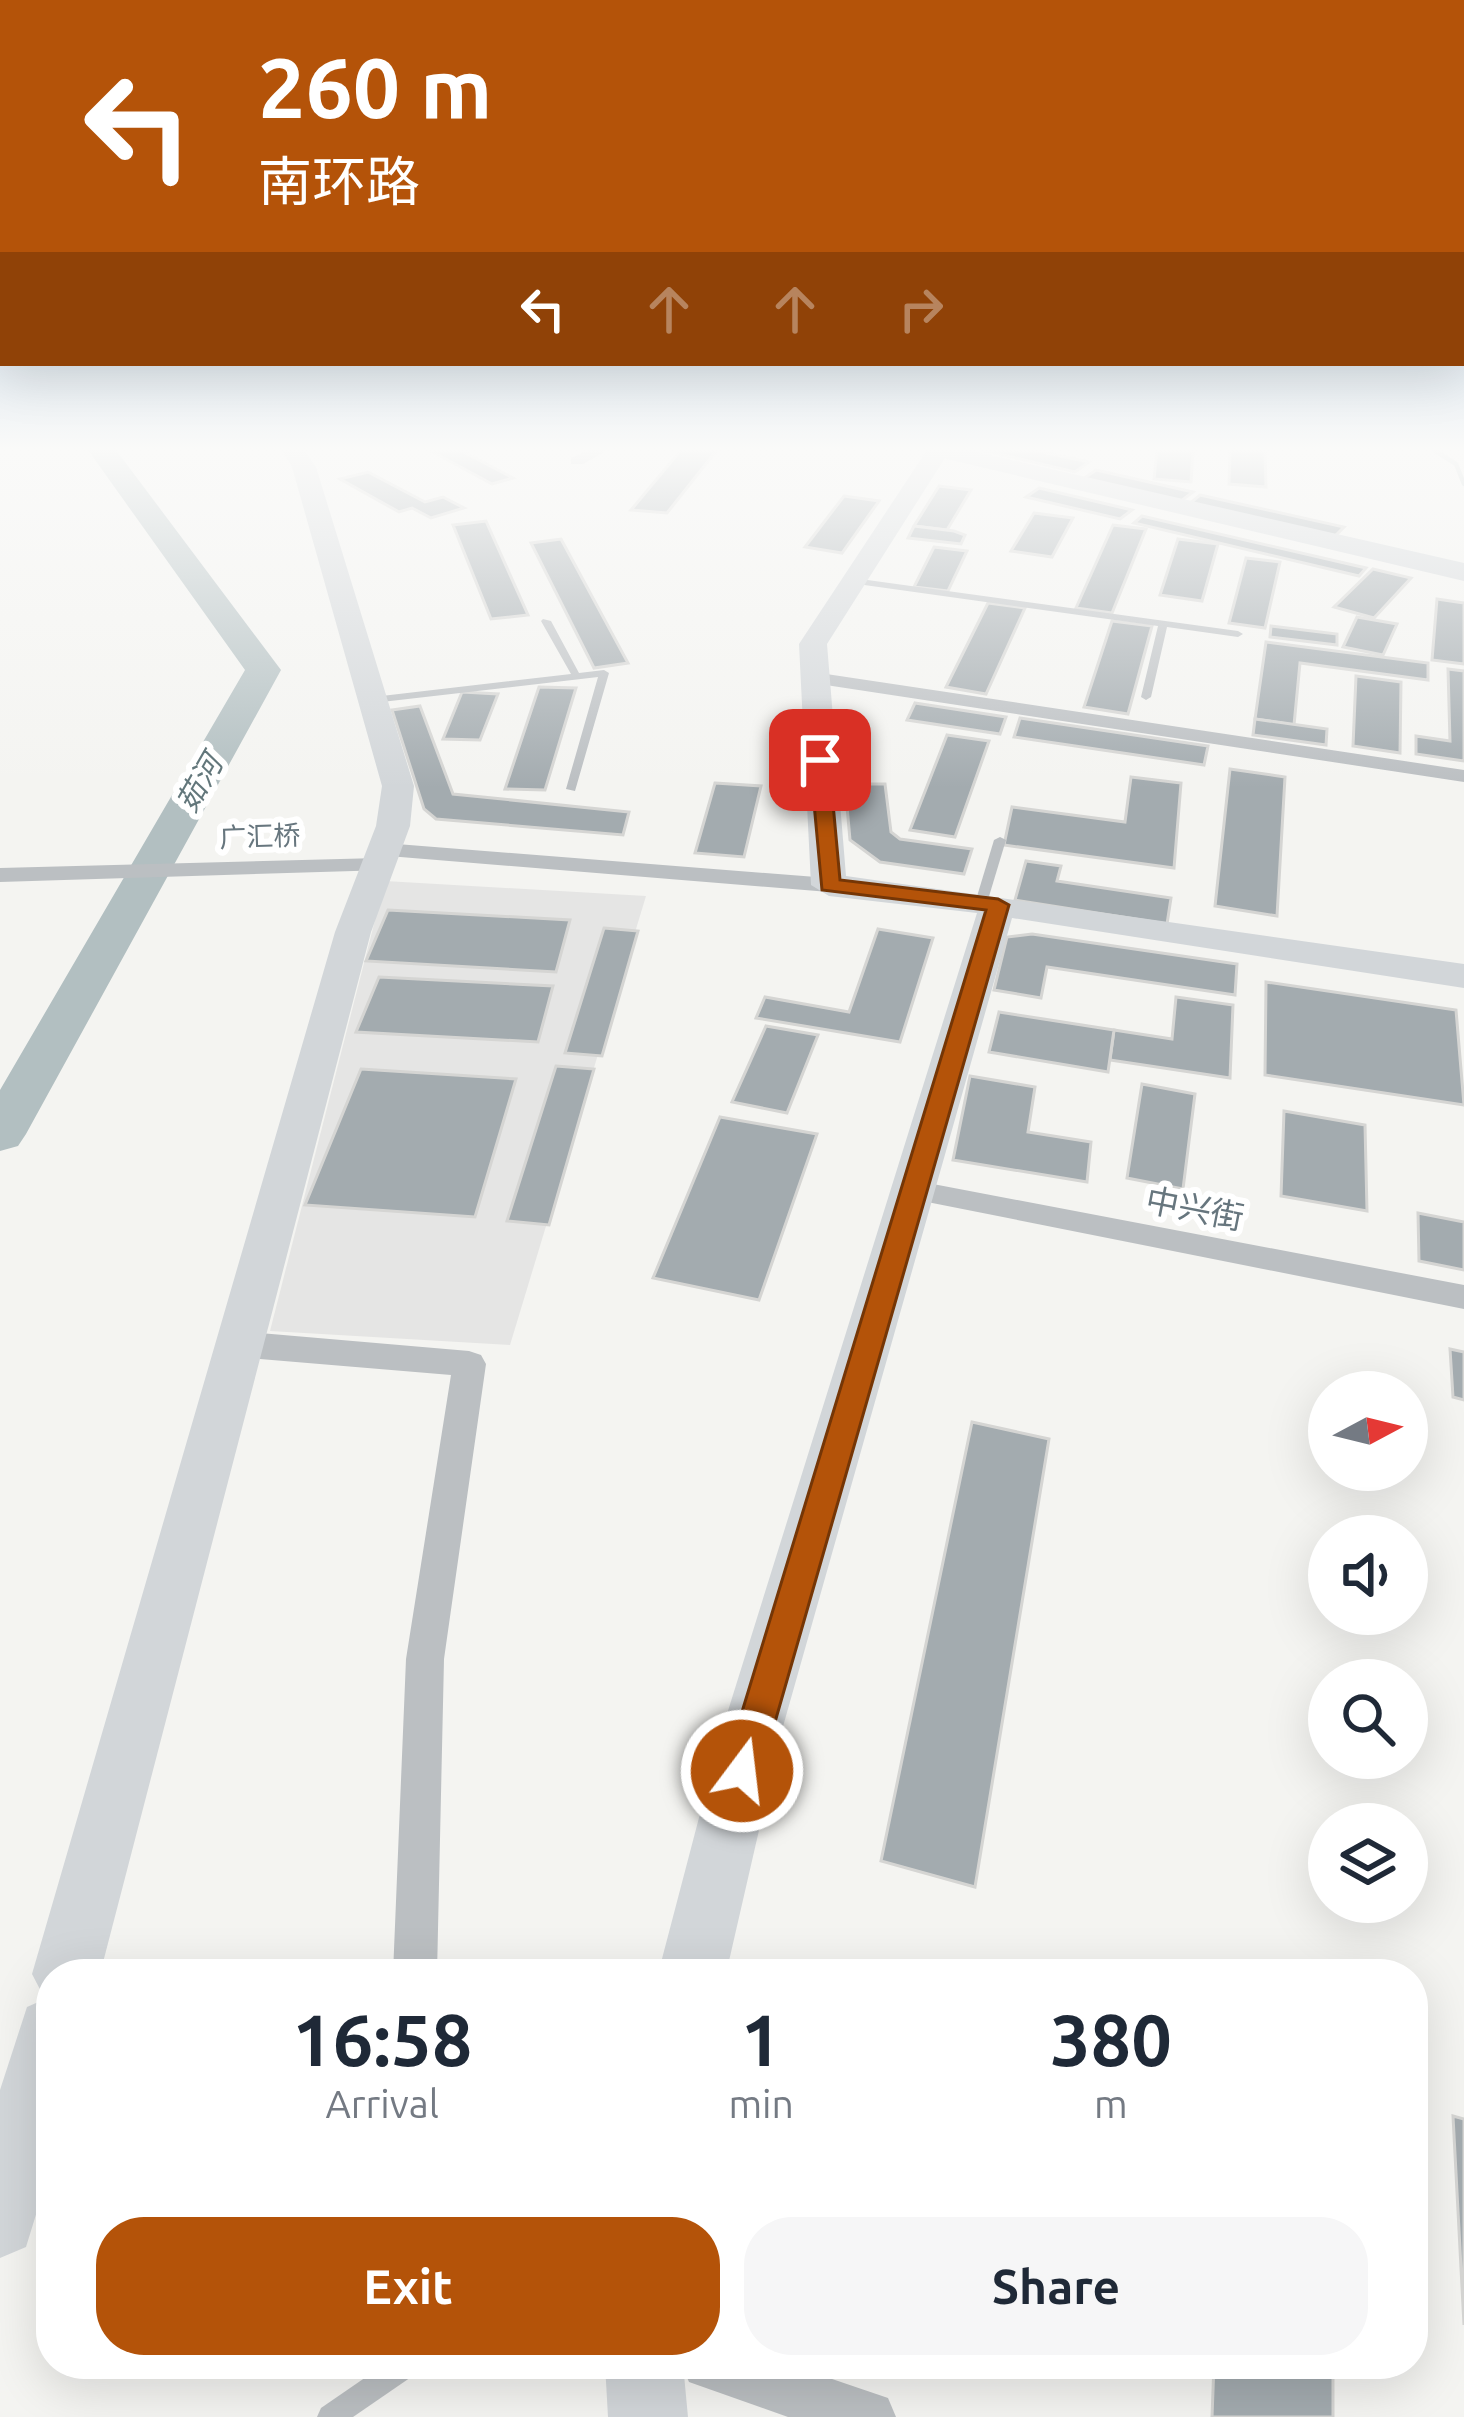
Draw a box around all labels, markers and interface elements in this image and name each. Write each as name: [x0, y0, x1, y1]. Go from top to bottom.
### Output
text: 260 m: [258, 40, 492, 134]
icon: left: [60, 48, 216, 204]
text: 南环路: [258, 151, 420, 211]
icon: left: [510, 276, 576, 342]
icon: ahead: [636, 276, 702, 342]
icon: ahead: [762, 276, 828, 342]
icon: right: [888, 276, 954, 342]
pin: [769, 709, 871, 811]
icon: arrive: [787, 727, 853, 793]
water label: 茹河: [169, 744, 231, 817]
street label: 广汇桥: [219, 820, 301, 852]
street label: 中兴街: [1143, 1180, 1247, 1236]
north arrow: [1308, 1371, 1428, 1491]
map controls: [1308, 1371, 1428, 1923]
button: sound: [1308, 1515, 1428, 1635]
button: search: [1308, 1659, 1428, 1779]
position arrow: [679, 1708, 805, 1834]
button: layers: [1308, 1803, 1428, 1923]
text: 16:58: [292, 1999, 472, 2080]
text: 1: [741, 1999, 781, 2080]
text: 380: [1050, 1999, 1172, 2080]
text: Arrival: [325, 2082, 439, 2125]
text: min: [728, 2082, 794, 2125]
text: m: [1094, 2082, 1128, 2125]
button: Exit: [96, 2217, 720, 2355]
button: Share: [744, 2217, 1368, 2355]

